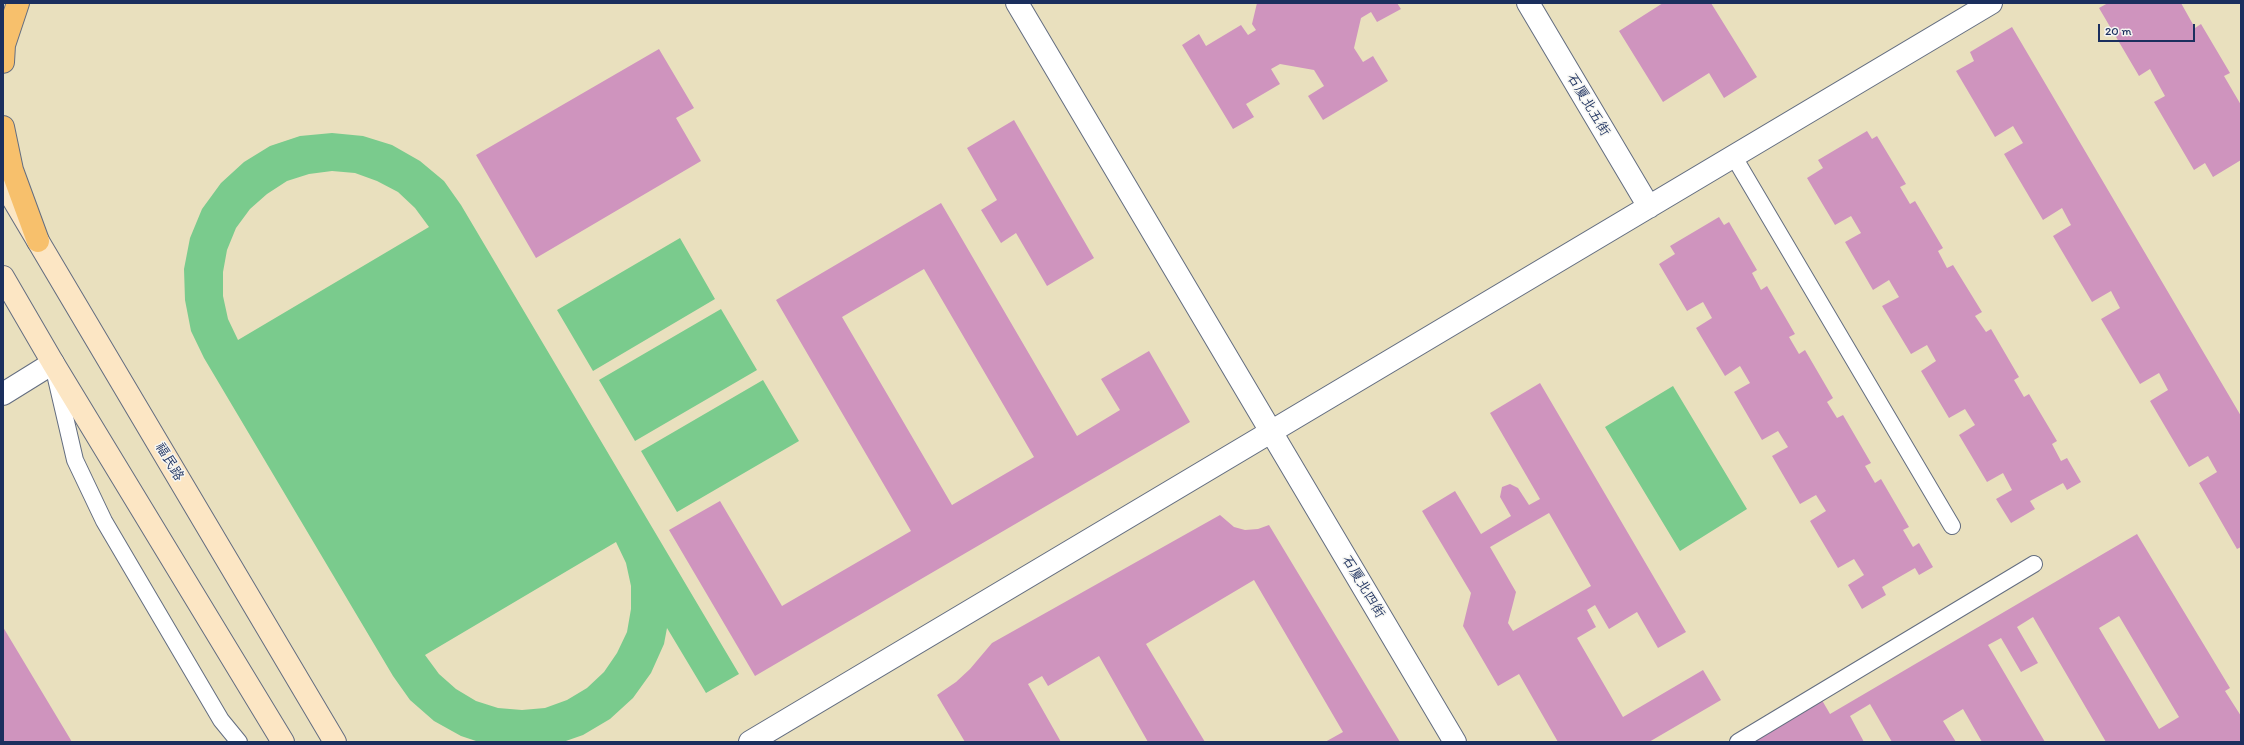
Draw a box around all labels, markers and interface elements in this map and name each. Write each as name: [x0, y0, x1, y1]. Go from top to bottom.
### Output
scale bar: [2100, 16, 2197, 42]
text: 20 m: [2105, 24, 2132, 38]
street label: 石厦北五街: [1563, 71, 1613, 139]
street label: 福民路: [151, 440, 187, 484]
street label: 石厦北四街: [1338, 553, 1388, 621]

